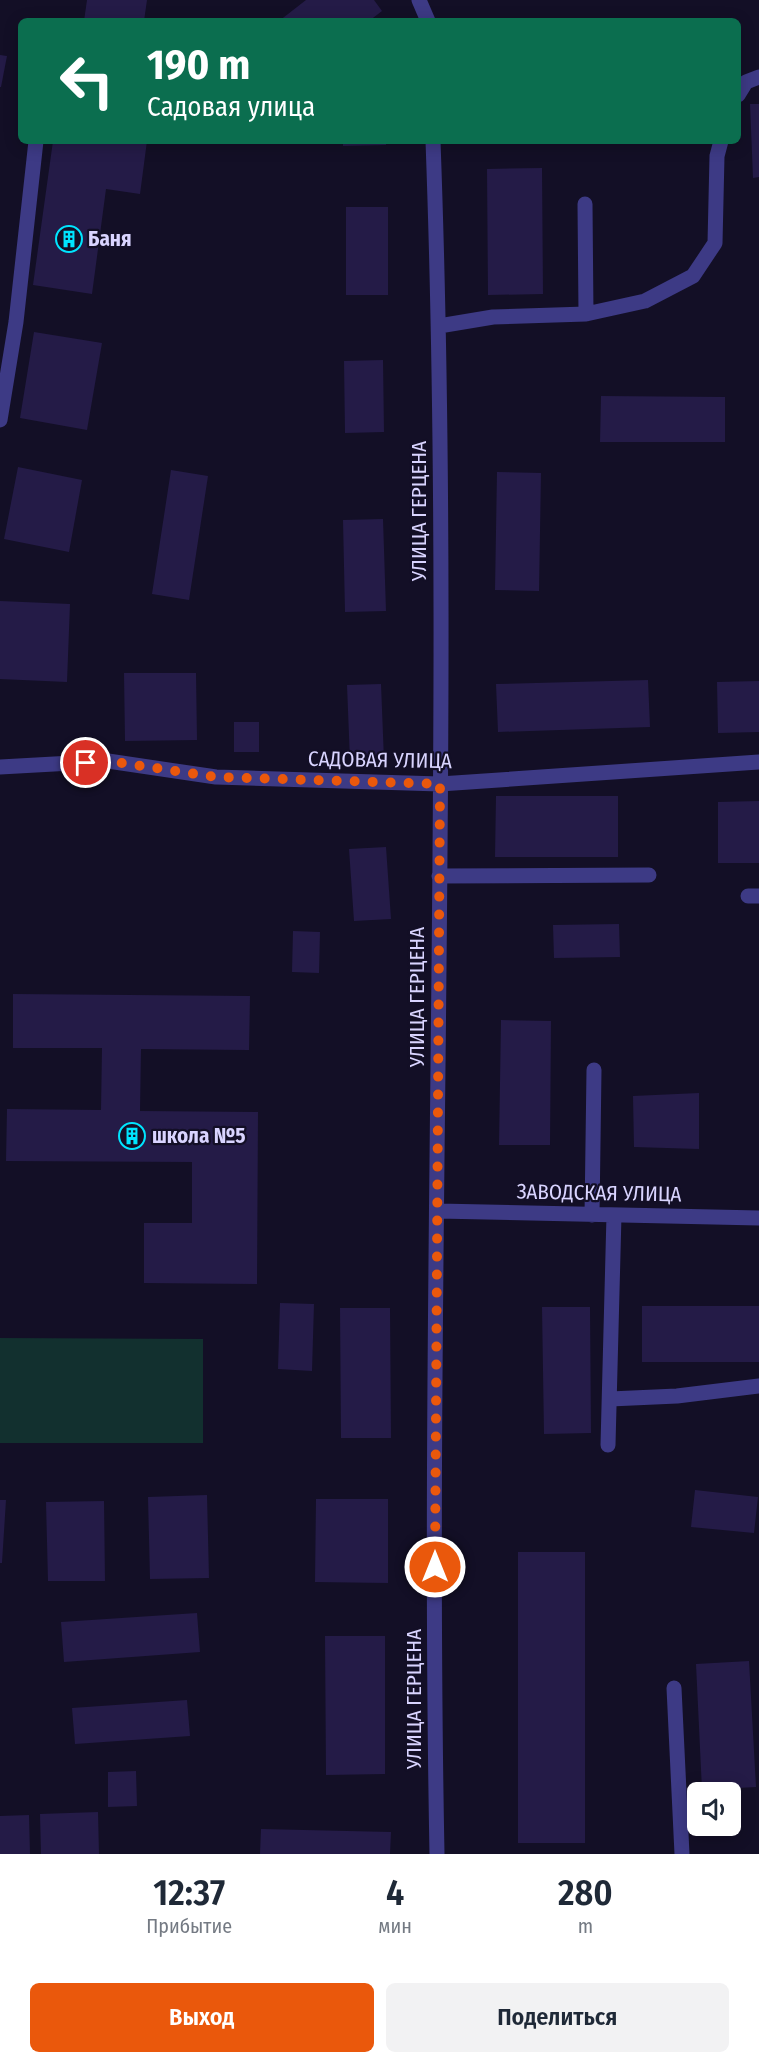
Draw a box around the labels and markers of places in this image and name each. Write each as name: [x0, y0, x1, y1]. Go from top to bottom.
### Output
building icon: Баня: [54, 224, 84, 254]
place label: Баня: [88, 226, 132, 252]
pin: [60, 737, 111, 788]
building icon: школа №5: [117, 1121, 147, 1151]
place label: школа №5: [152, 1123, 246, 1149]

